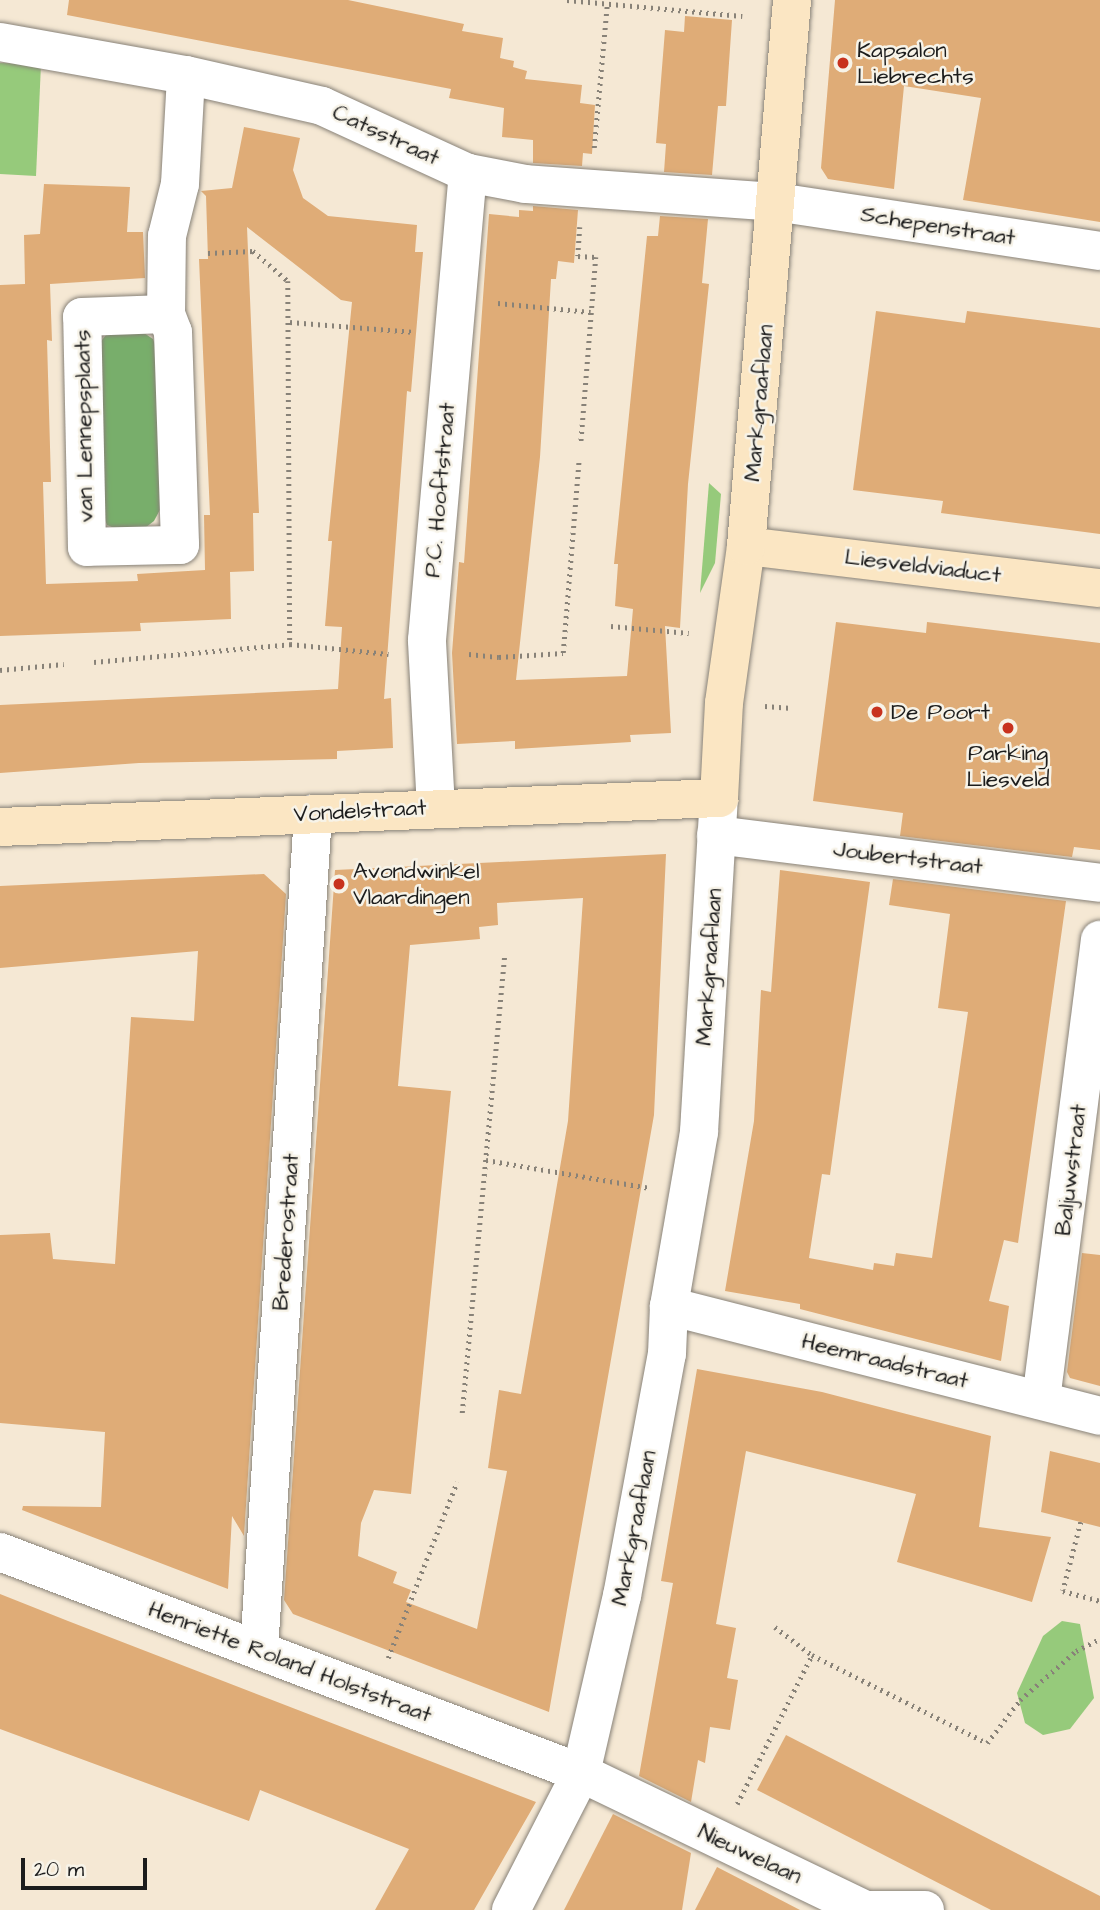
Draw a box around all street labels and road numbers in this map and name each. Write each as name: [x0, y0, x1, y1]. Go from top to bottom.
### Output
street label: Catsstraat: [328, 98, 444, 172]
street label: Schepenstraat: [859, 200, 1017, 252]
street label: Markgraaflaan: [738, 323, 780, 483]
street label: van Lennepsplaats: [69, 329, 99, 523]
street label: P.C. Hooftstraat: [419, 401, 461, 579]
street label: Liesveldviaduct: [843, 543, 1003, 589]
street label: Vondelstraat: [293, 794, 427, 828]
street label: Joubertstraat: [832, 835, 984, 881]
street label: Markgraaflaan: [690, 887, 728, 1047]
street label: Baljuwstraat: [1049, 1103, 1093, 1237]
street label: Brederostraat: [267, 1152, 305, 1312]
street label: Heemraadstraat: [799, 1327, 971, 1395]
street label: Markgraaflaan: [605, 1448, 663, 1608]
street label: Henriette Roland Holststraat: [144, 1595, 436, 1729]
street label: Nieuwelaan: [694, 1818, 806, 1890]

